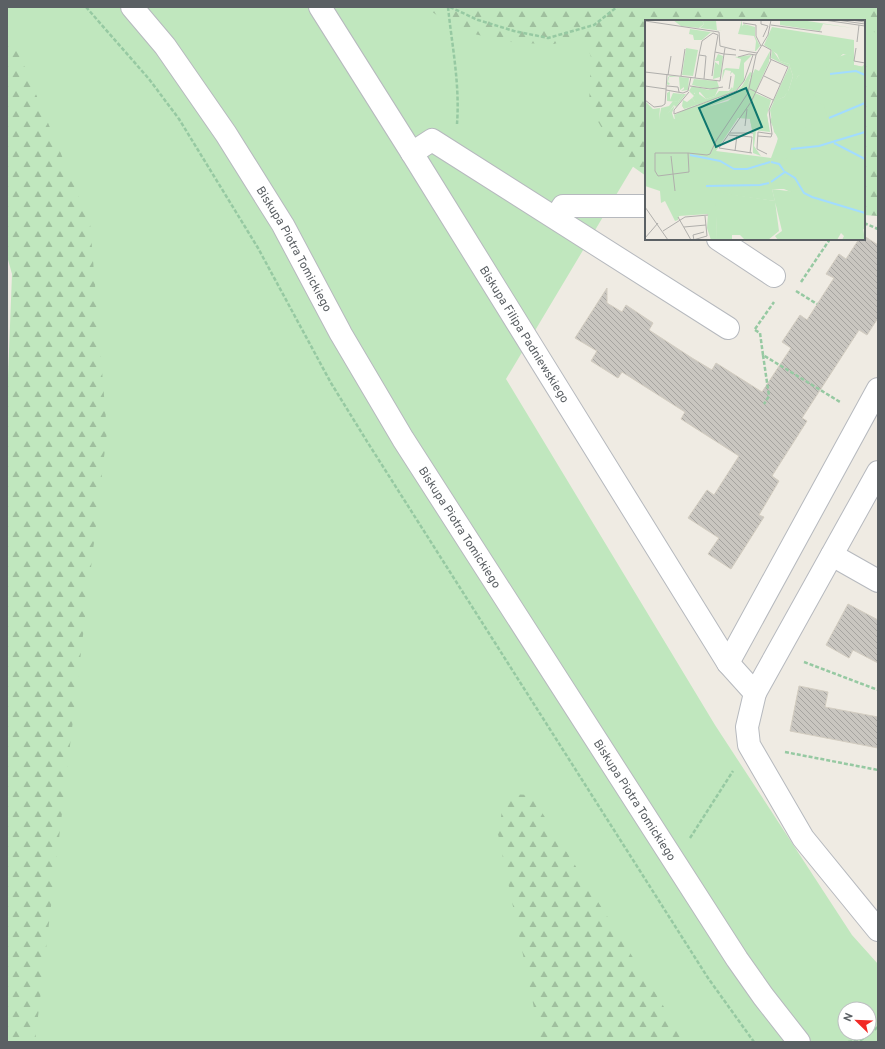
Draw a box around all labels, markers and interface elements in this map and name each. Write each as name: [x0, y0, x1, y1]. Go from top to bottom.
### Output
inset map: [645, 20, 865, 240]
street label: Biskupa Piotra Tomickiego: [252, 184, 335, 315]
street label: Biskupa Filipa Padniewskiego: [475, 263, 572, 407]
street label: Biskupa Piotra Tomickiego: [414, 464, 504, 592]
street label: Biskupa Piotra Tomickiego: [589, 737, 679, 865]
north arrow: [837, 1001, 877, 1041]
text: N: [841, 1011, 857, 1024]

